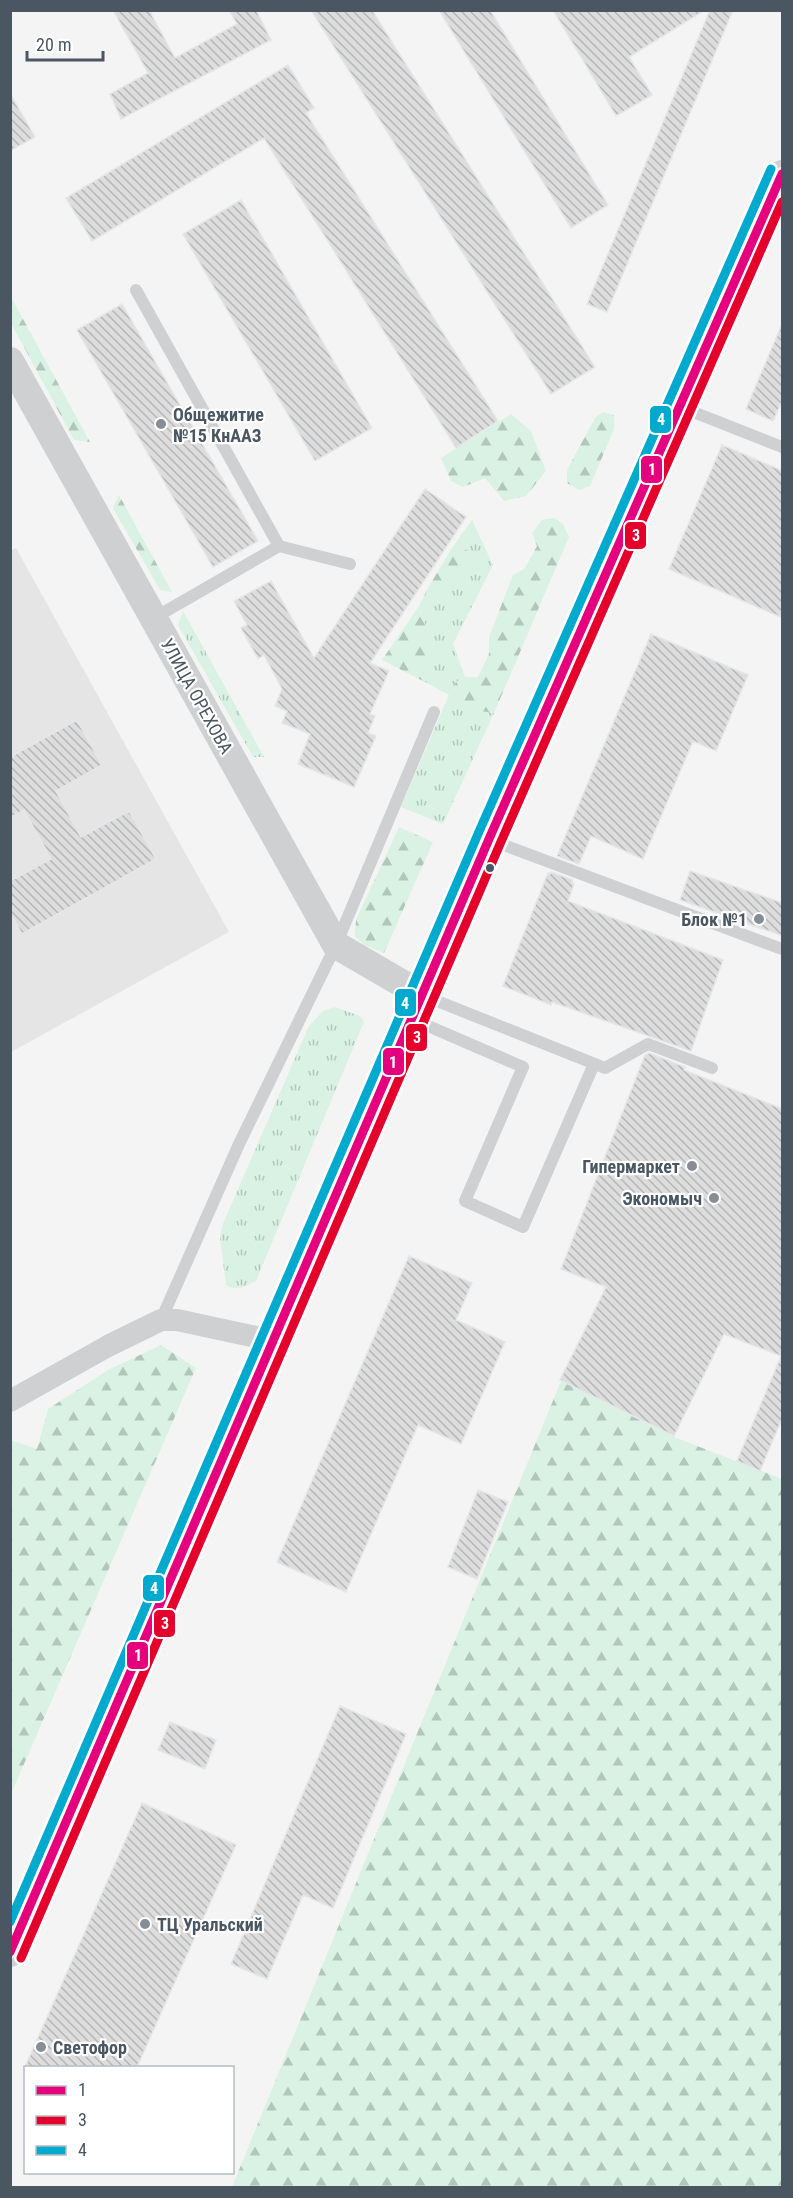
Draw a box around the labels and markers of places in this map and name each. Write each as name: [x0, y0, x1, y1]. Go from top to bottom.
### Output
place label: Общежитие №15 КнААЗ: [173, 404, 264, 446]
marker: Общежитие №15 КнААЗ: [154, 417, 168, 431]
unlabelled marker: [484, 862, 496, 874]
place label: Блок №1: [681, 909, 747, 930]
marker: Блок №1: [752, 912, 766, 926]
place label: Гипермаркет: [582, 1156, 680, 1177]
marker: Гипермаркет: [685, 1159, 699, 1173]
place label: Экономыч: [622, 1188, 702, 1209]
marker: Экономыч: [707, 1191, 721, 1205]
place label: ТЦ Уральский: [157, 1914, 263, 1935]
marker: ТЦ Уральский: [138, 1917, 152, 1931]
place label: Светофор: [53, 2037, 127, 2058]
marker: Светофор: [34, 2040, 48, 2054]

